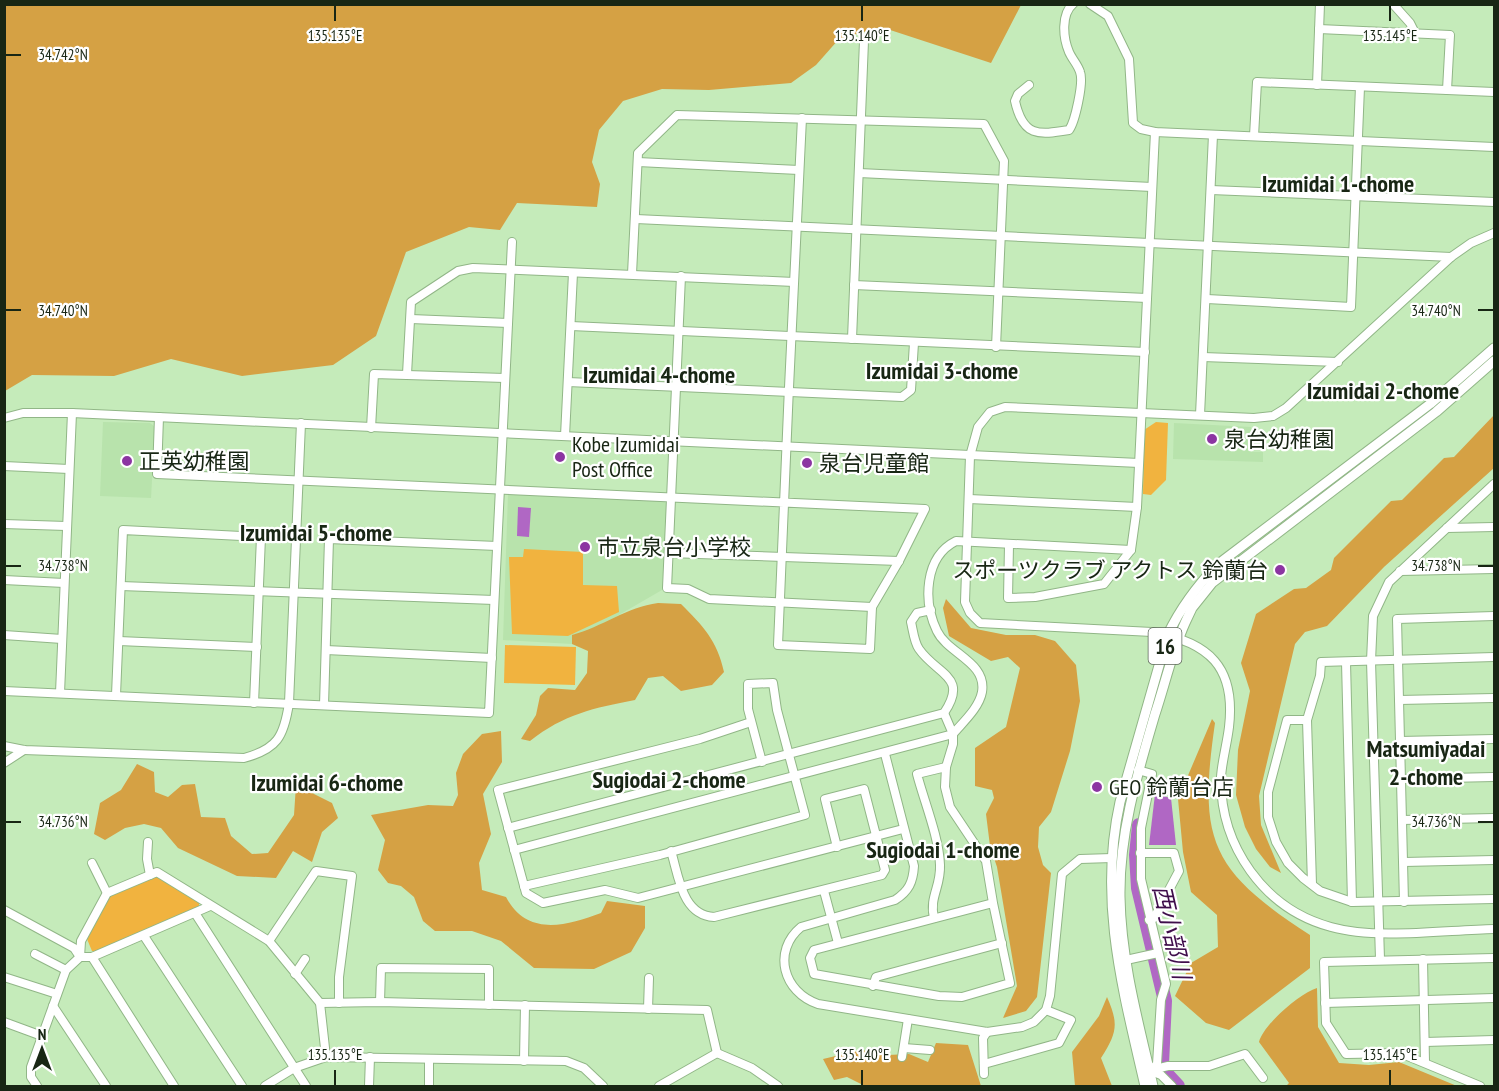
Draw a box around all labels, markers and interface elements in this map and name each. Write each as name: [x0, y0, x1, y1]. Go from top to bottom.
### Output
text: 135.135°E: [308, 26, 362, 45]
text: 135.140°E: [835, 26, 889, 45]
text: 135.145°E: [1363, 26, 1417, 45]
text: 34.742°N: [38, 45, 88, 64]
district label: Izumidai 1-chome: [1262, 168, 1414, 199]
text: 34.740°N: [38, 301, 88, 320]
text: 34.740°N: [1411, 301, 1461, 320]
district label: Izumidai 3-chome: [866, 355, 1018, 386]
district label: Izumidai 4-chome: [583, 359, 735, 390]
district label: Izumidai 2-chome: [1307, 375, 1459, 406]
place label: 泉台幼稚園: [1224, 425, 1334, 453]
place label: Kobe Izumidai Post Office: [572, 430, 680, 483]
marker: 泉台幼稚園: [1205, 432, 1219, 446]
place label: 正英幼稚園: [139, 447, 249, 475]
place label: 泉台児童館: [819, 449, 929, 477]
marker: Kobe Izumidai Post Office: [553, 450, 567, 464]
marker: 正英幼稚園: [120, 454, 134, 468]
marker: 泉台児童館: [800, 456, 814, 470]
district label: Izumidai 5-chome: [240, 517, 392, 548]
place label: 市立泉台小学校: [597, 533, 751, 561]
marker: 市立泉台小学校: [578, 540, 592, 554]
text: 34.738°N: [38, 556, 88, 575]
place label: スポーツクラブ アクトス 鈴蘭台: [952, 556, 1268, 584]
text: 34.738°N: [1411, 556, 1461, 575]
marker: スポーツクラブ アクトス 鈴蘭台: [1273, 563, 1287, 577]
road number: 16: [1148, 628, 1182, 664]
district label: Matsumiyadai 2-chome: [1367, 733, 1485, 792]
district label: Sugiodai 2-chome: [592, 764, 746, 795]
district label: Izumidai 6-chome: [251, 767, 403, 798]
place label: GEO 鈴蘭台店: [1109, 773, 1234, 801]
marker: GEO 鈴蘭台店: [1090, 780, 1104, 794]
text: 34.736°N: [38, 812, 88, 831]
text: 34.736°N: [1411, 812, 1461, 831]
district label: Sugiodai 1-chome: [866, 834, 1020, 865]
water label: 西小部川: [1146, 882, 1199, 985]
north arrow: [12, 1019, 72, 1079]
text: N: [38, 1024, 46, 1044]
text: 135.135°E: [308, 1045, 362, 1064]
text: 135.140°E: [835, 1045, 889, 1064]
text: 135.145°E: [1363, 1045, 1417, 1064]

